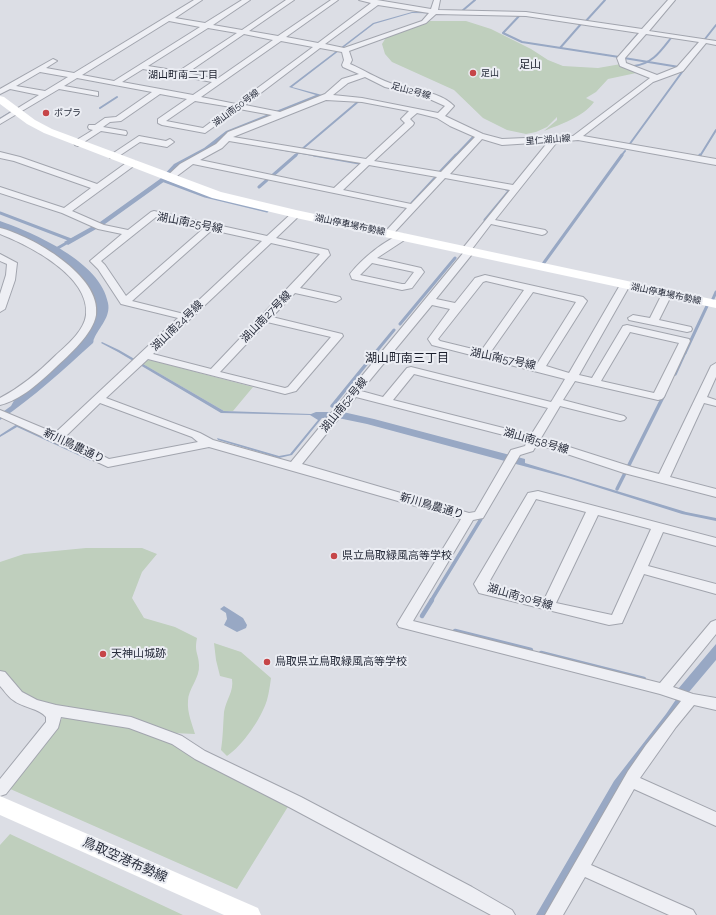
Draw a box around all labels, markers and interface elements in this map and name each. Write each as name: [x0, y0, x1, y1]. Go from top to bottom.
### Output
district label: 足山: [519, 58, 541, 72]
marker: 足山: [468, 68, 478, 78]
place label: 足山: [481, 68, 499, 78]
district label: 湖山町南二丁目: [148, 69, 218, 81]
street label: 足山2号線: [390, 81, 432, 101]
street label: 湖山南50号線: [211, 87, 261, 129]
marker: ポプラ: [41, 108, 51, 118]
place label: ポプラ: [54, 108, 81, 118]
street label: 里仁湖山線: [525, 133, 571, 147]
street label: 湖山南25号線: [156, 210, 224, 236]
street label: 湖山停車場布勢線: [314, 212, 386, 238]
street label: 湖山停車場布勢線: [630, 281, 702, 307]
street label: 湖山南27号線: [238, 288, 294, 346]
street label: 湖山南24号線: [148, 298, 206, 354]
street label: 湖山南57号線: [469, 346, 537, 372]
district label: 湖山町南三丁目: [365, 351, 449, 365]
street label: 湖山南52号線: [318, 375, 370, 435]
street label: 湖山南58号線: [502, 425, 570, 457]
street label: 新川鳥農通り: [41, 426, 107, 466]
street label: 新川鳥農通り: [398, 491, 466, 521]
place label: 県立鳥取緑風高等学校: [342, 549, 452, 563]
marker: 県立鳥取緑風高等学校: [329, 551, 339, 561]
street label: 湖山南30号線: [486, 581, 554, 613]
place label: 天神山城跡: [111, 647, 166, 661]
marker: 天神山城跡: [98, 649, 108, 659]
place label: 鳥取県立鳥取緑風高等学校: [275, 655, 407, 669]
marker: 鳥取県立鳥取緑風高等学校: [262, 657, 272, 667]
street label: 鳥取空港布勢線: [80, 834, 170, 886]

